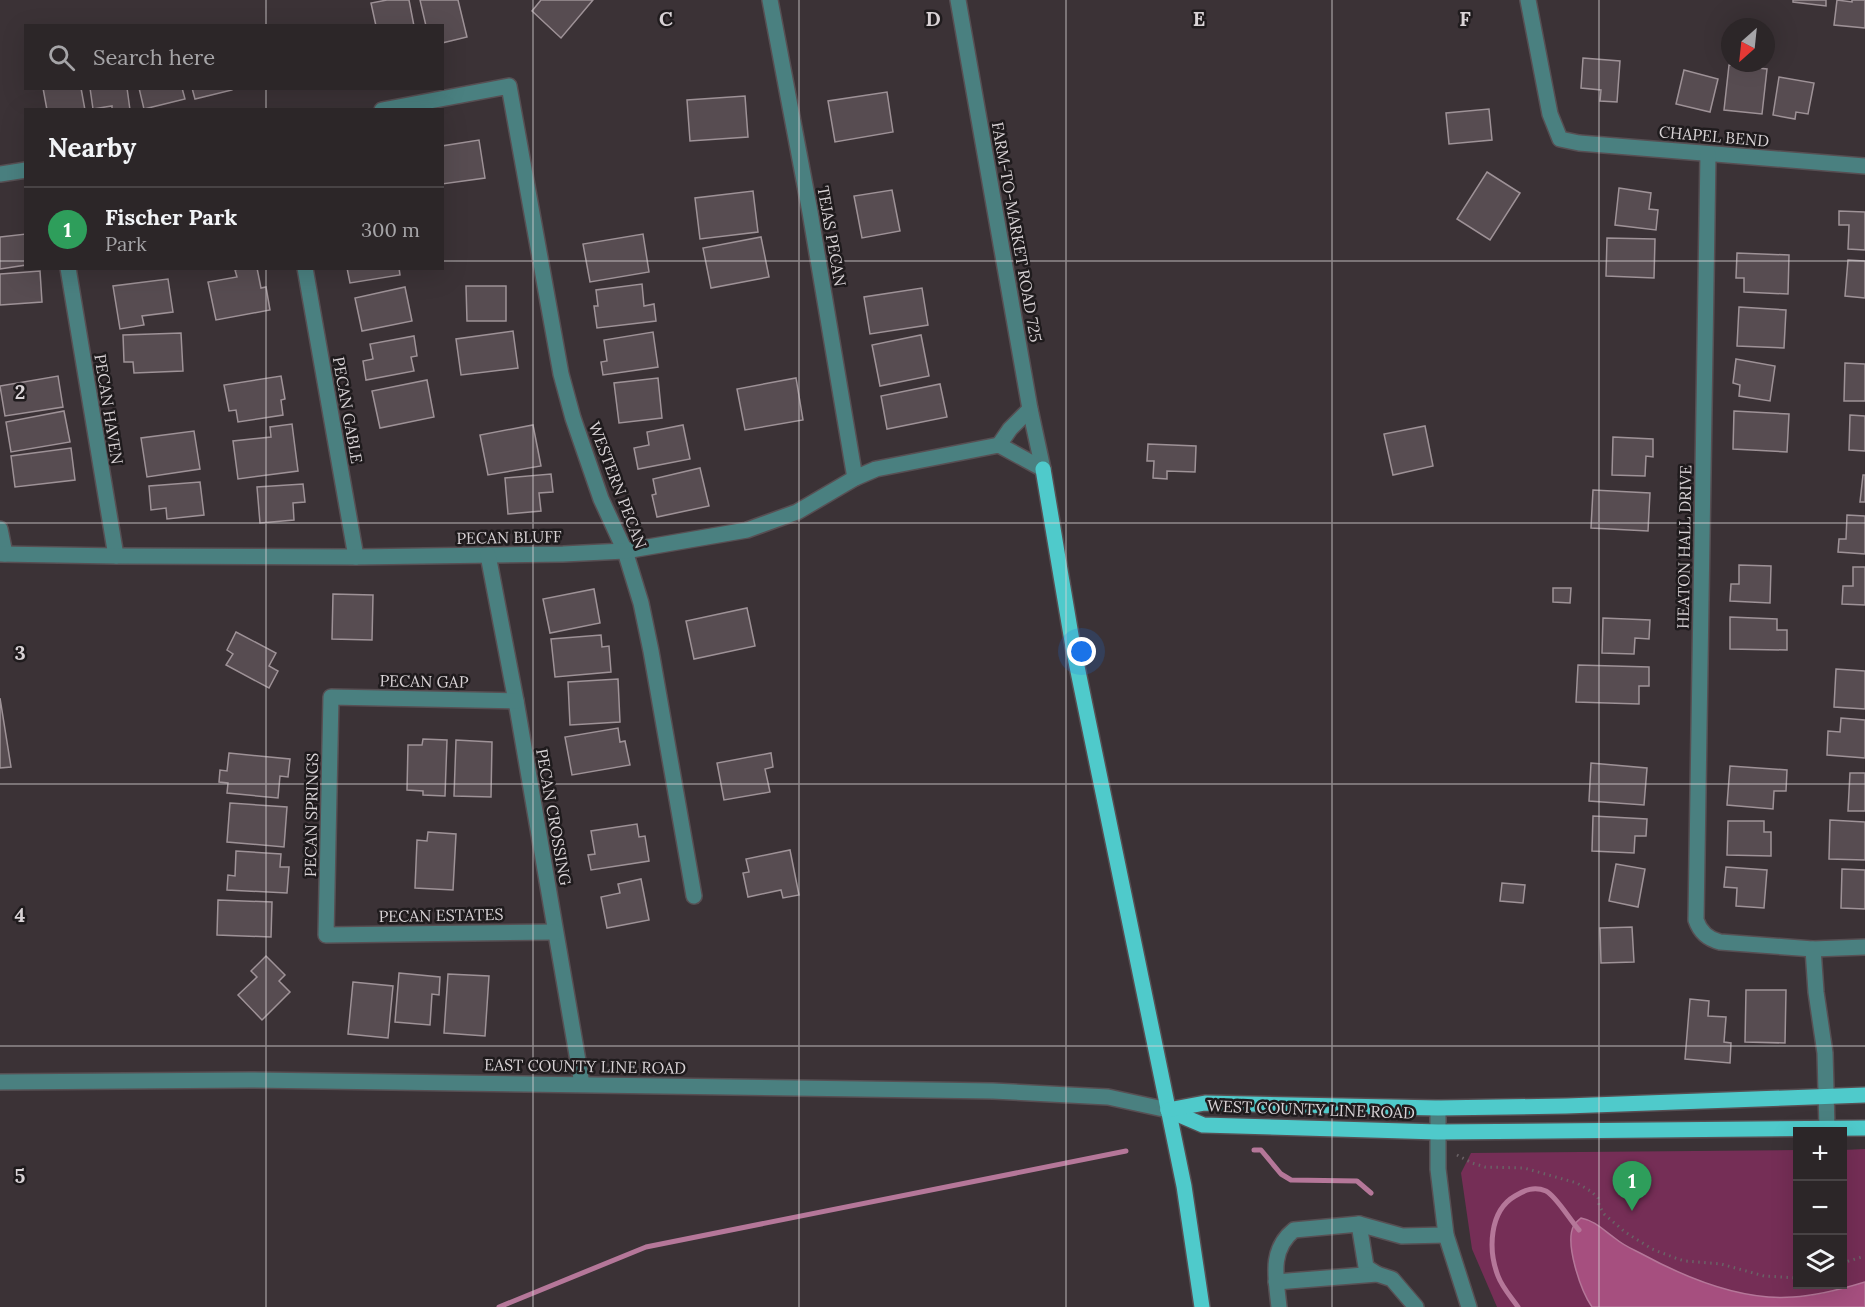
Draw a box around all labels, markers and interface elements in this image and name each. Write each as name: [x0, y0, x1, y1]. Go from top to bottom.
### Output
text: C: [659, 6, 673, 31]
text: D: [925, 6, 941, 31]
text: E: [1193, 6, 1205, 31]
text: F: [1459, 6, 1471, 31]
north arrow: [1721, 18, 1775, 72]
search box: [24, 24, 444, 90]
icon: search: [45, 41, 78, 74]
text: Search here: [93, 43, 215, 71]
street label: FARM-TO-MARKET ROAD 725: [988, 120, 1046, 344]
street label: CHAPEL BEND: [1658, 121, 1770, 151]
text: Nearby: [48, 131, 136, 164]
street label: TEJAS PECAN: [813, 184, 851, 288]
text: Fischer Park: [105, 203, 237, 231]
text: 1: [63, 217, 72, 242]
text: 300 m: [361, 217, 420, 242]
text: Park: [105, 231, 147, 256]
street label: PECAN HAVEN: [90, 352, 128, 466]
street label: PECAN GABLE: [329, 355, 367, 465]
text: 2: [15, 379, 25, 404]
street label: WESTERN PECAN: [585, 419, 651, 551]
street label: HEATON HALL DRIVE: [1673, 465, 1695, 629]
street label: PECAN BLUFF: [456, 526, 562, 548]
your location: [1067, 637, 1096, 666]
text: 3: [14, 640, 26, 665]
street label: PECAN GAP: [379, 670, 469, 692]
street label: PECAN CROSSING: [532, 747, 576, 887]
street label: PECAN SPRINGS: [300, 753, 322, 877]
text: 4: [15, 902, 26, 927]
street label: PECAN ESTATES: [378, 904, 504, 926]
street label: EAST COUNTY LINE ROAD: [484, 1054, 686, 1078]
street label: WEST COUNTY LINE ROAD: [1207, 1095, 1415, 1123]
map controls: [1793, 1127, 1847, 1289]
button: +: [1793, 1127, 1847, 1181]
pin: 1: [1612, 1162, 1652, 1211]
text: 5: [15, 1163, 26, 1188]
button: −: [1793, 1181, 1847, 1235]
button: layers: [1793, 1235, 1847, 1289]

